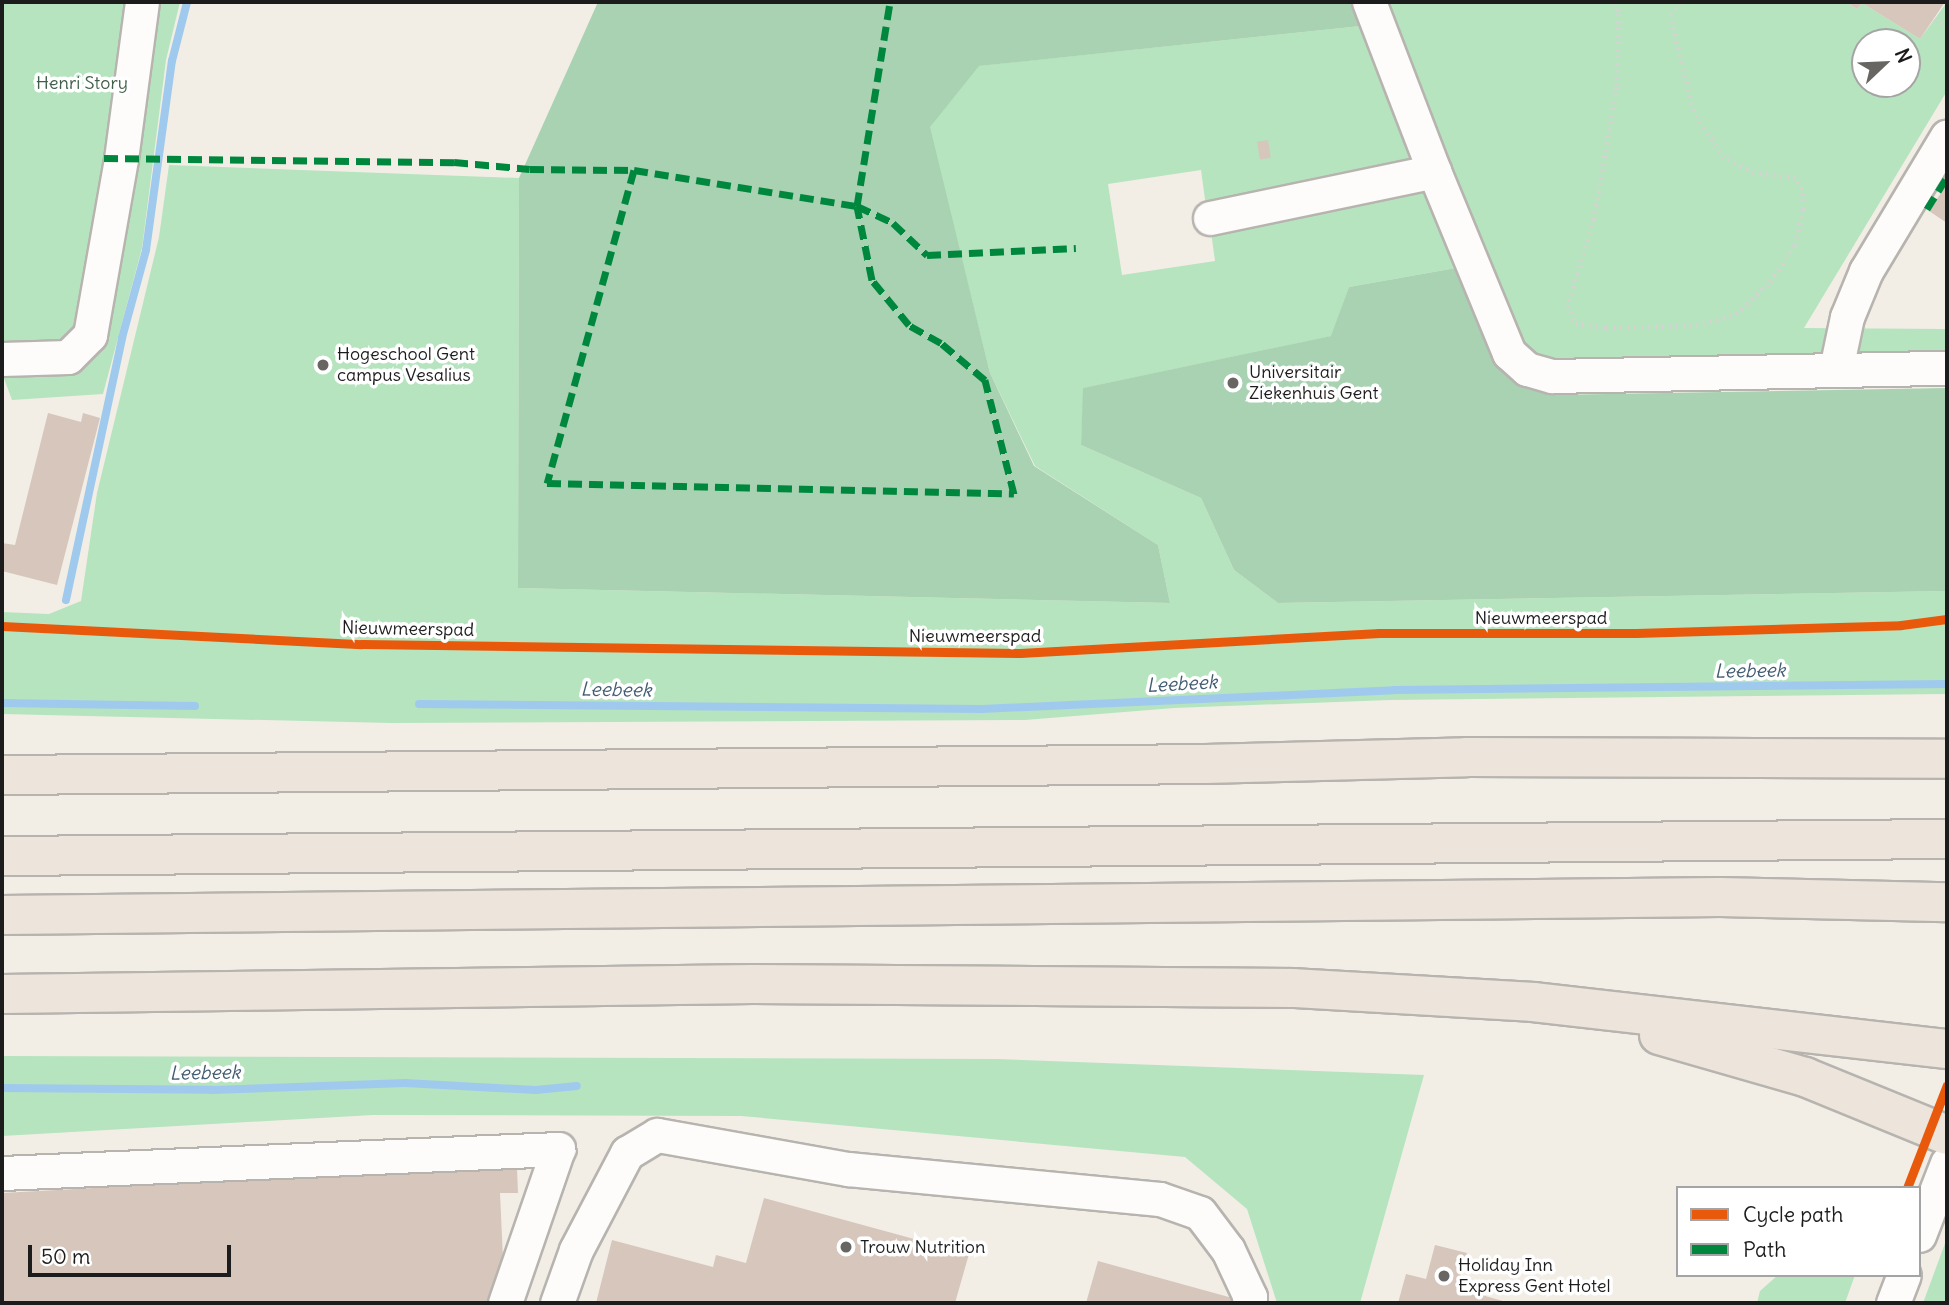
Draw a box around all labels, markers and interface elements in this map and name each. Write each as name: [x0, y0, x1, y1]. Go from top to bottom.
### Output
north arrow: [1851, 28, 1921, 98]
text: N: [1890, 45, 1917, 66]
park label: Henri Story: [36, 72, 128, 94]
place label: Hogeschool Gent campus Vesalius: [337, 344, 475, 386]
marker: Hogeschool Gent campus Vesalius: [315, 357, 331, 373]
place label: Universitair Ziekenhuis Gent: [1249, 362, 1378, 404]
marker: Universitair Ziekenhuis Gent: [1223, 373, 1243, 393]
street label: Nieuwmeerspad: [1475, 607, 1607, 629]
street label: Nieuwmeerspad: [342, 617, 474, 641]
street label: Nieuwmeerspad: [909, 625, 1041, 647]
water label: Leebeek: [1714, 659, 1786, 683]
water label: Leebeek: [1146, 671, 1218, 697]
water label: Leebeek: [580, 678, 652, 702]
water label: Leebeek: [169, 1061, 241, 1085]
legend: [1676, 1186, 1921, 1277]
text: Cycle path: [1743, 1201, 1843, 1228]
scale bar: [32, 1232, 234, 1276]
place label: Trouw Nutrition: [860, 1236, 985, 1258]
text: Path: [1743, 1236, 1786, 1263]
marker: Trouw Nutrition: [838, 1239, 854, 1255]
text: 50 m: [41, 1243, 90, 1270]
place label: Holiday Inn Express Gent Hotel: [1458, 1255, 1611, 1298]
marker: Holiday Inn Express Gent Hotel: [1436, 1268, 1452, 1284]

